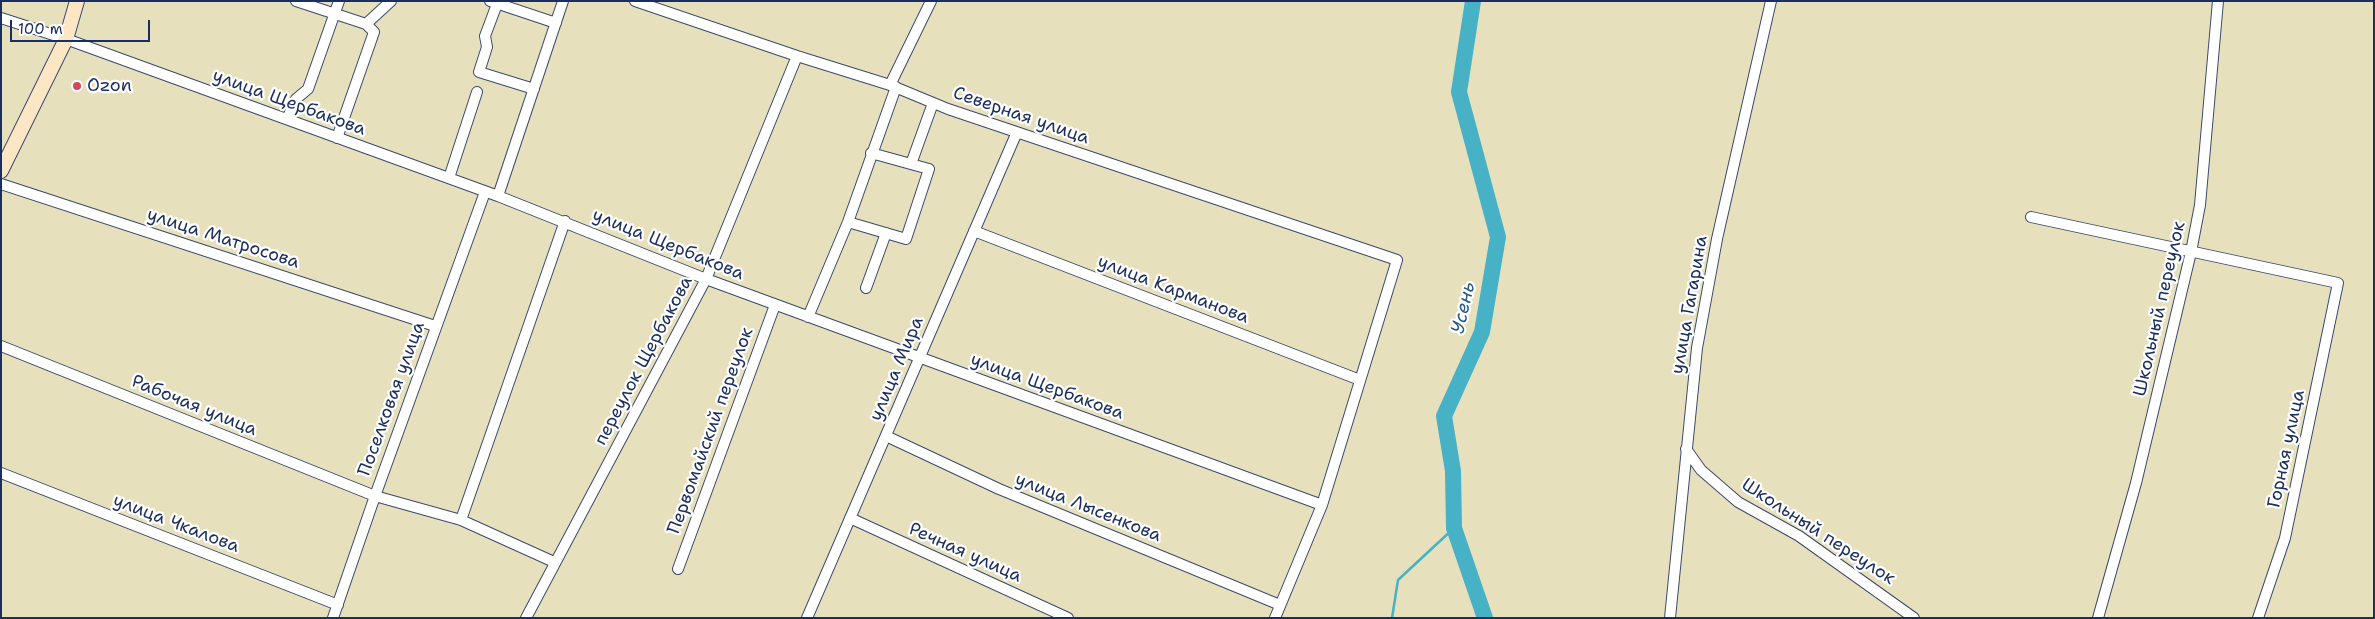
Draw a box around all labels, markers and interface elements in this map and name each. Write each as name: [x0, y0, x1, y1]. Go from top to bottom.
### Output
scale bar: [12, 10, 152, 42]
text: 100 m: [18, 19, 63, 39]
street label: улица Щербакова: [209, 65, 369, 141]
place label: Ozon: [87, 75, 132, 97]
marker: Ozon: [71, 80, 83, 92]
street label: Северная улица: [950, 83, 1092, 149]
street label: улица Матросова: [144, 204, 302, 274]
street label: улица Щербакова: [589, 205, 747, 285]
street label: Школьный переулок: [2129, 219, 2191, 399]
street label: улица Гагарина: [1667, 234, 1713, 376]
street label: улица Карманова: [1094, 251, 1252, 329]
street label: переулок Щербакова: [590, 273, 698, 449]
water label: Усень: [1447, 280, 1481, 336]
street label: улица Мира: [865, 314, 929, 424]
street label: Поселковая улица: [354, 319, 430, 479]
street label: Первомайский переулок: [664, 325, 758, 537]
street label: улица Щербакова: [967, 349, 1127, 425]
street label: Рабочая улица: [128, 371, 260, 441]
street label: Горная улица: [2264, 388, 2310, 510]
street label: улица Лысенкова: [1012, 469, 1164, 547]
street label: Школьный переулок: [1737, 474, 1899, 590]
street label: улица Чкалова: [110, 490, 242, 558]
street label: Речная улица: [905, 518, 1025, 588]

